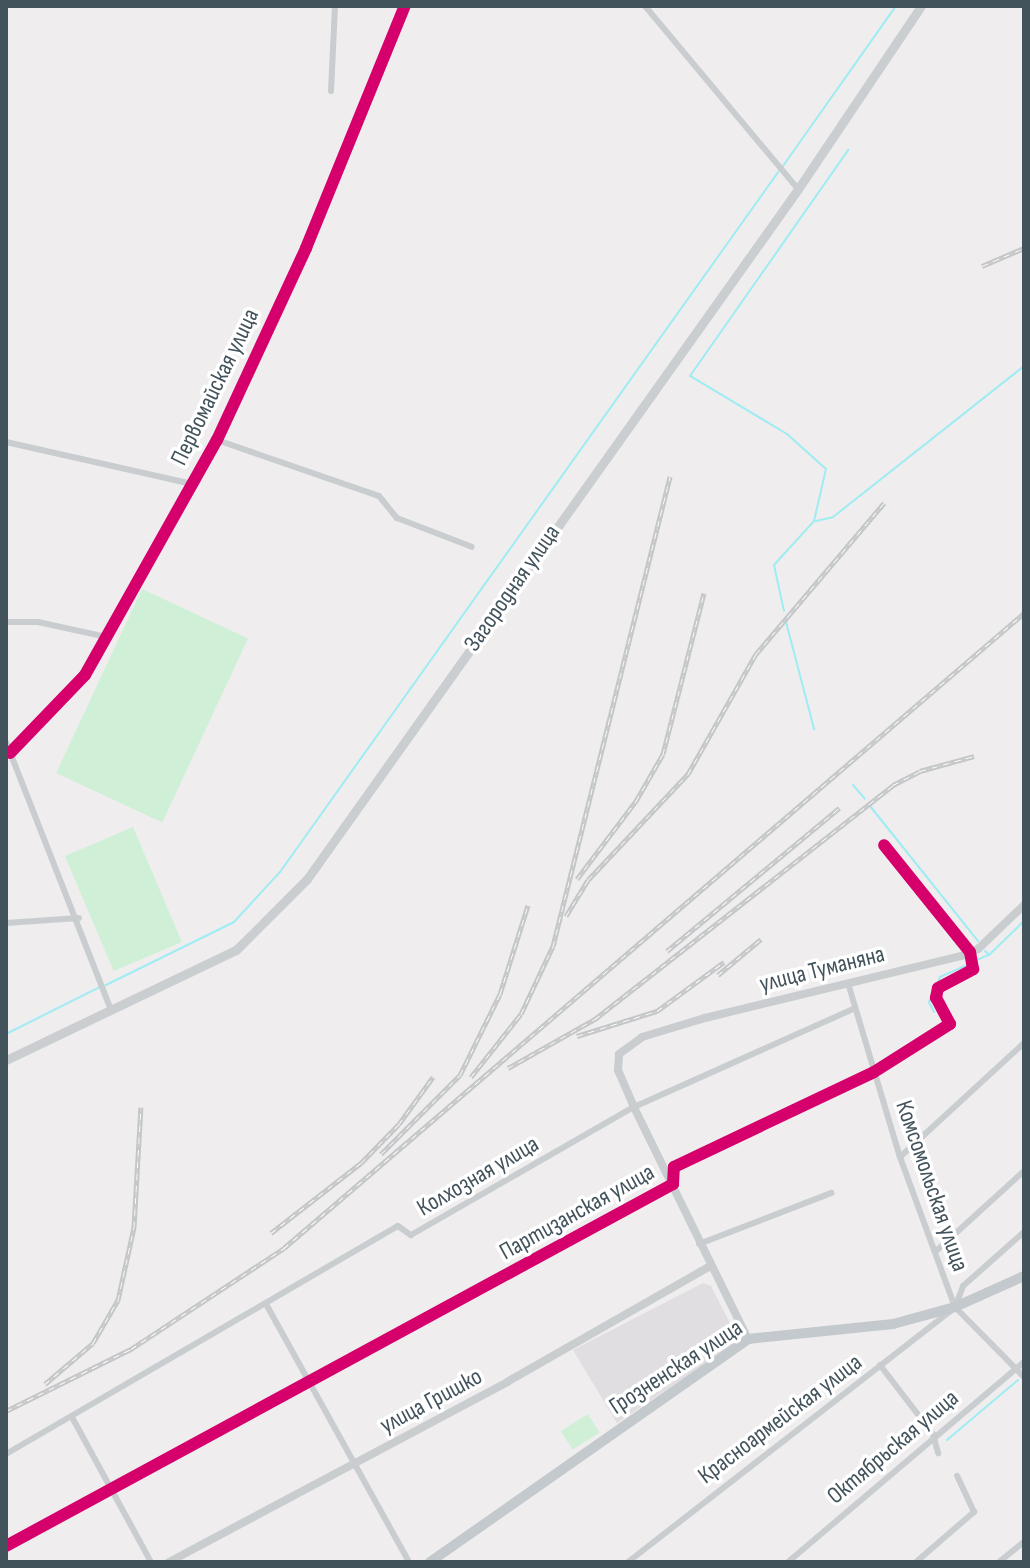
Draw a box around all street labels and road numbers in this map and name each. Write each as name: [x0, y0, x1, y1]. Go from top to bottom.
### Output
street label: Первомайская улица: [165, 304, 265, 470]
street label: Загородная улица: [458, 519, 566, 657]
street label: улица Туманяна: [756, 940, 888, 998]
street label: Комсомольская улица: [889, 1097, 975, 1275]
street label: Колхозная улица: [412, 1130, 544, 1222]
street label: Партизанская улица: [495, 1158, 659, 1266]
street label: Грозненская улица: [604, 1313, 748, 1421]
street label: Красноармейская улица: [692, 1348, 868, 1490]
street label: улица Гришко: [375, 1362, 487, 1440]
street label: Октябрьская улица: [821, 1384, 965, 1510]

